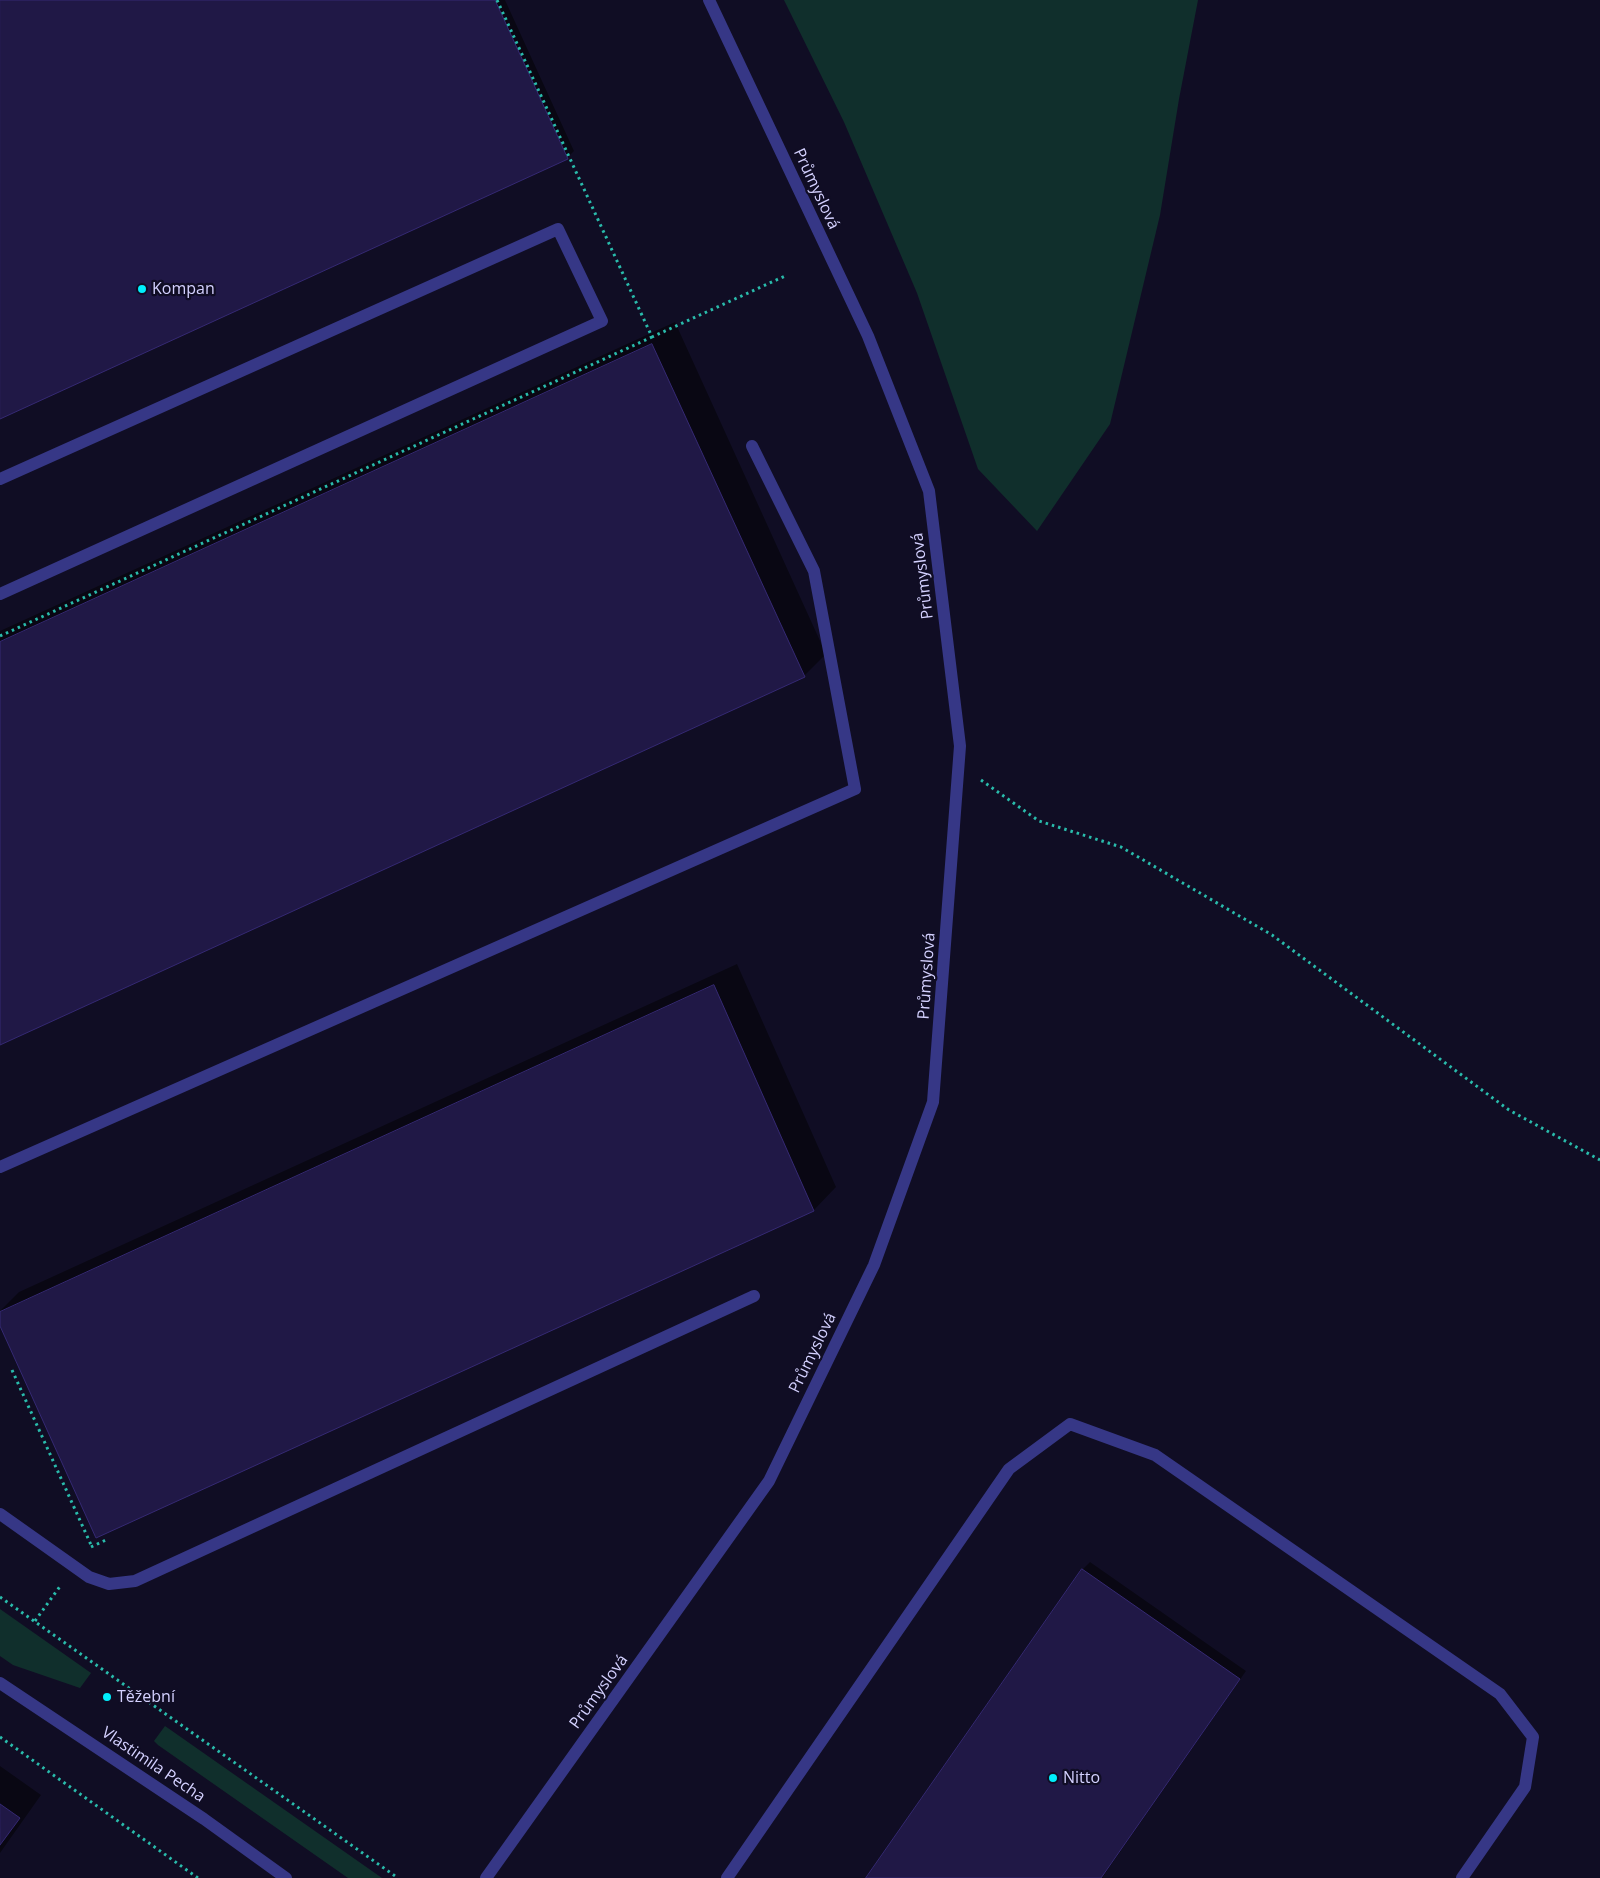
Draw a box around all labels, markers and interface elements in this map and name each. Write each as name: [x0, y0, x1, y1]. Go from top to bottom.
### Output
street label: Průmyslová: [789, 146, 843, 232]
place label: Kompan: [152, 279, 215, 299]
marker: Kompan: [136, 283, 148, 295]
street label: Průmyslová: [908, 532, 938, 620]
street label: Průmyslová: [914, 932, 940, 1020]
street label: Průmyslová: [785, 1310, 841, 1396]
street label: Průmyslová: [566, 1651, 632, 1733]
place label: Těžební: [117, 1687, 175, 1707]
marker: Těžební: [101, 1691, 113, 1703]
street label: Vlastimila Pecha: [98, 1723, 208, 1807]
place label: Nitto: [1063, 1768, 1100, 1788]
marker: Nitto: [1047, 1772, 1059, 1784]

